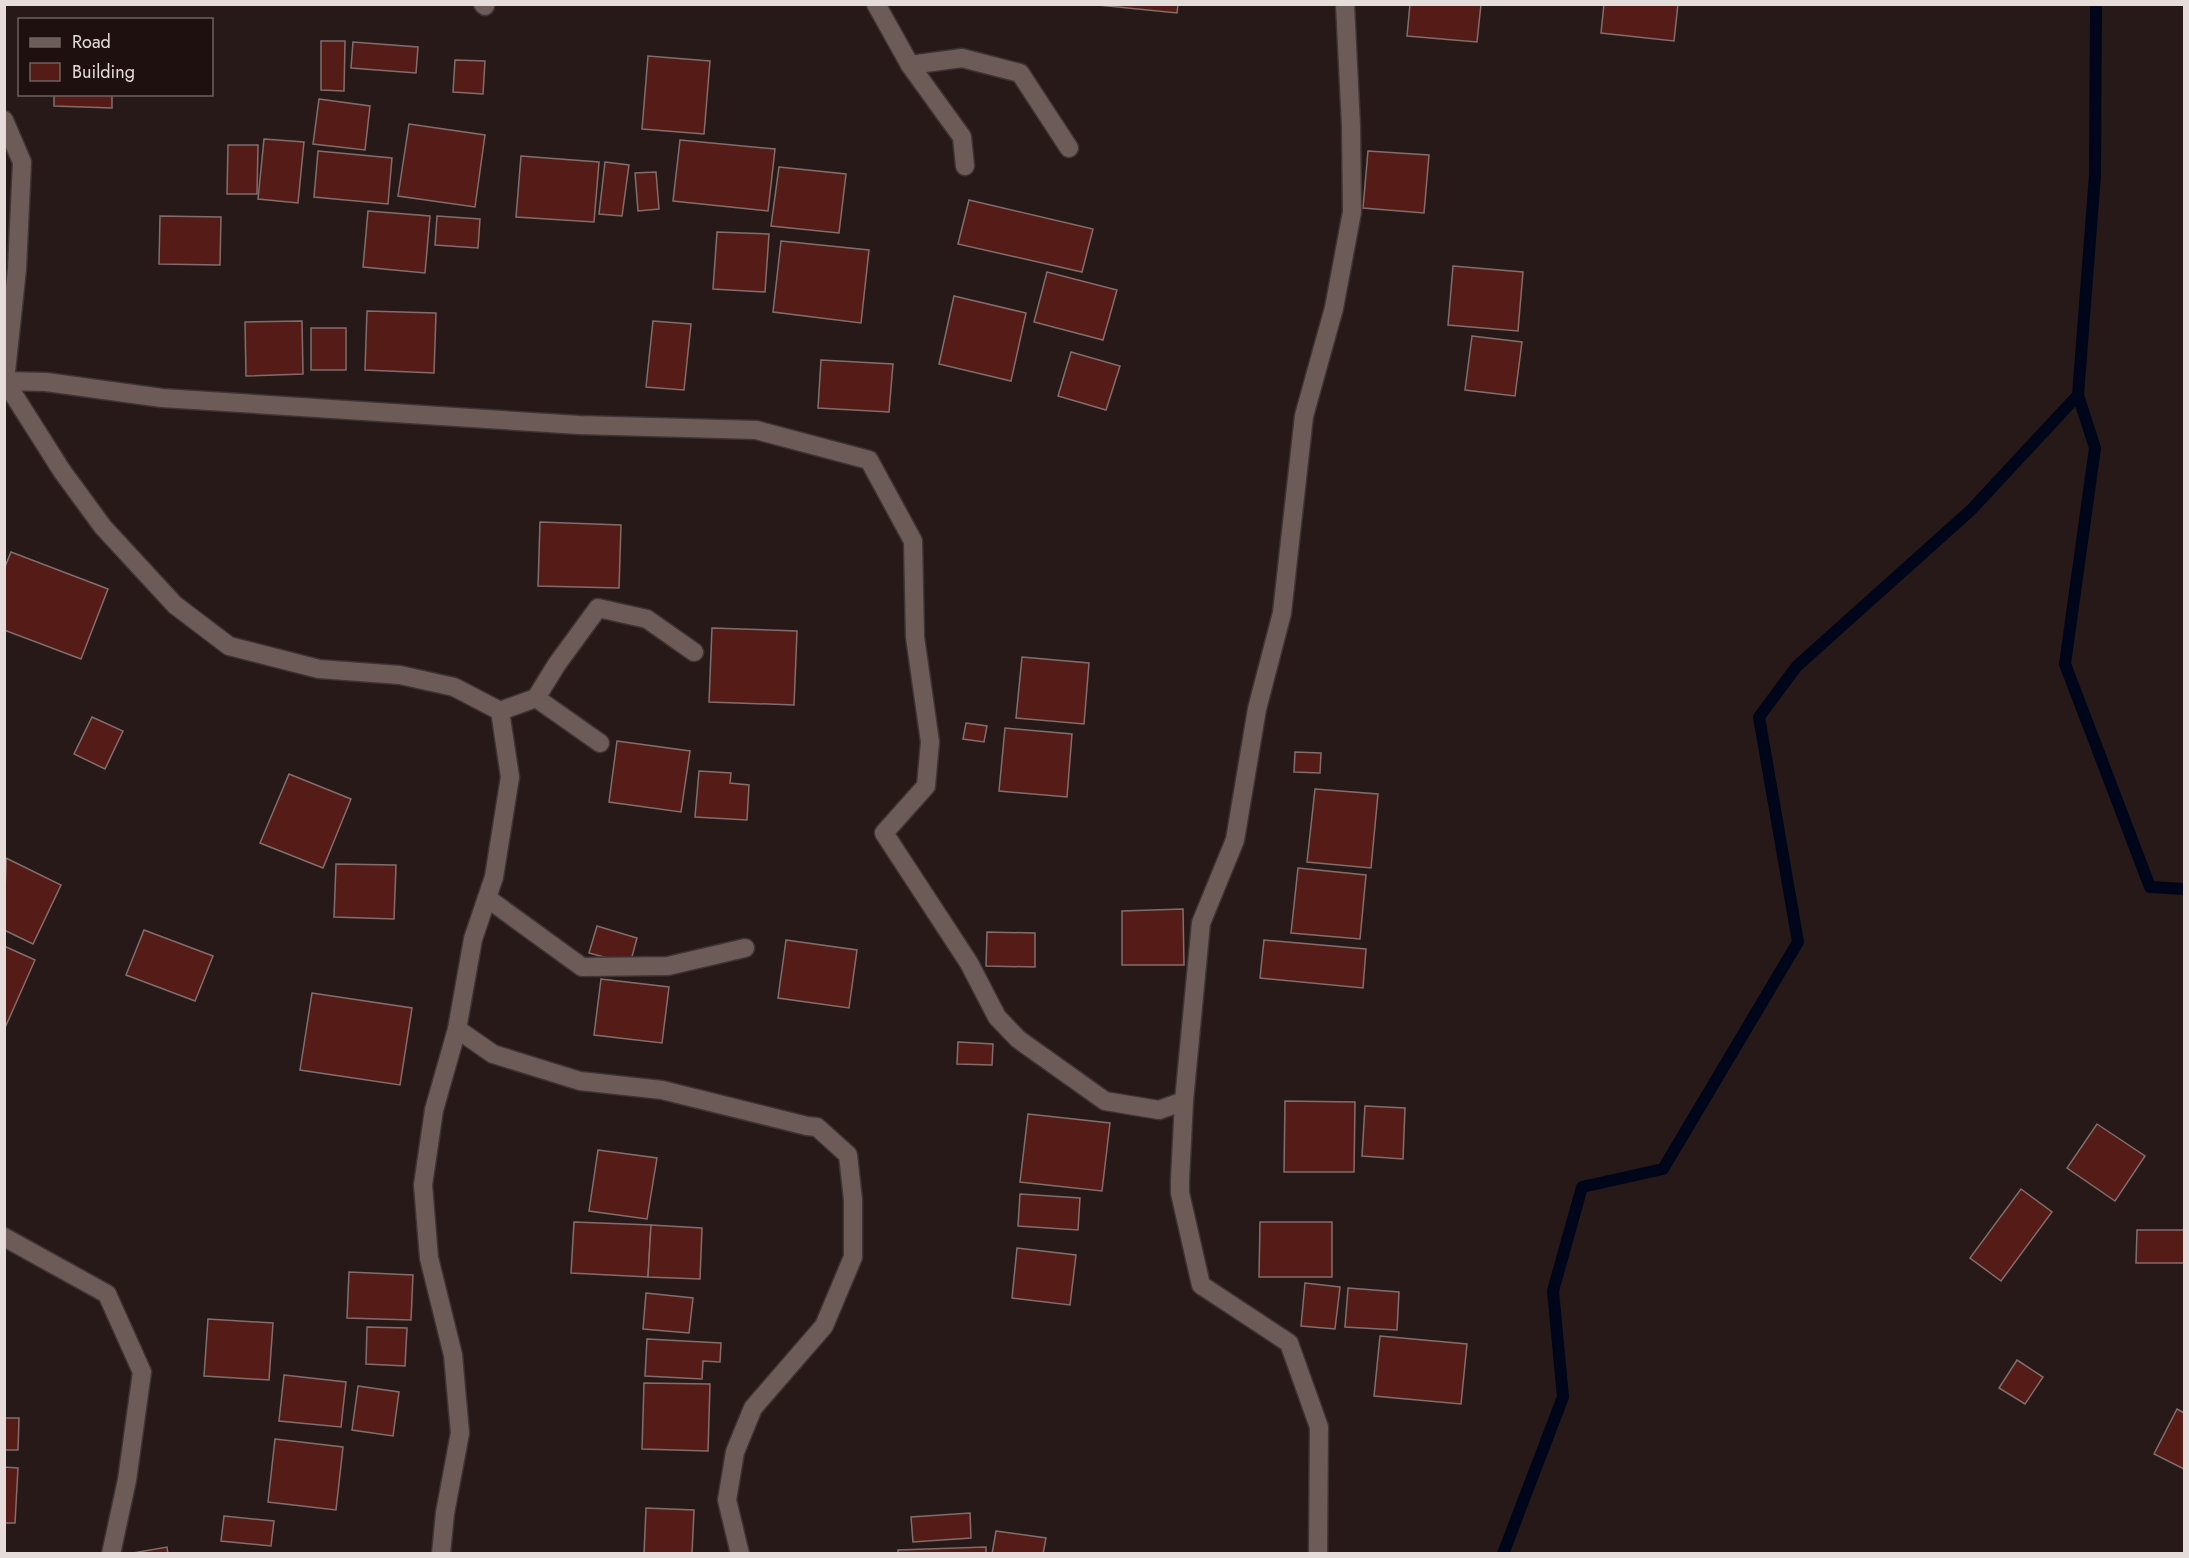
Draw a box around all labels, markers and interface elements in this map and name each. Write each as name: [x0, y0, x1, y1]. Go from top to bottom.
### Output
legend: [18, 18, 213, 96]
text: Road: [72, 29, 111, 55]
text: Building: [72, 59, 135, 85]

